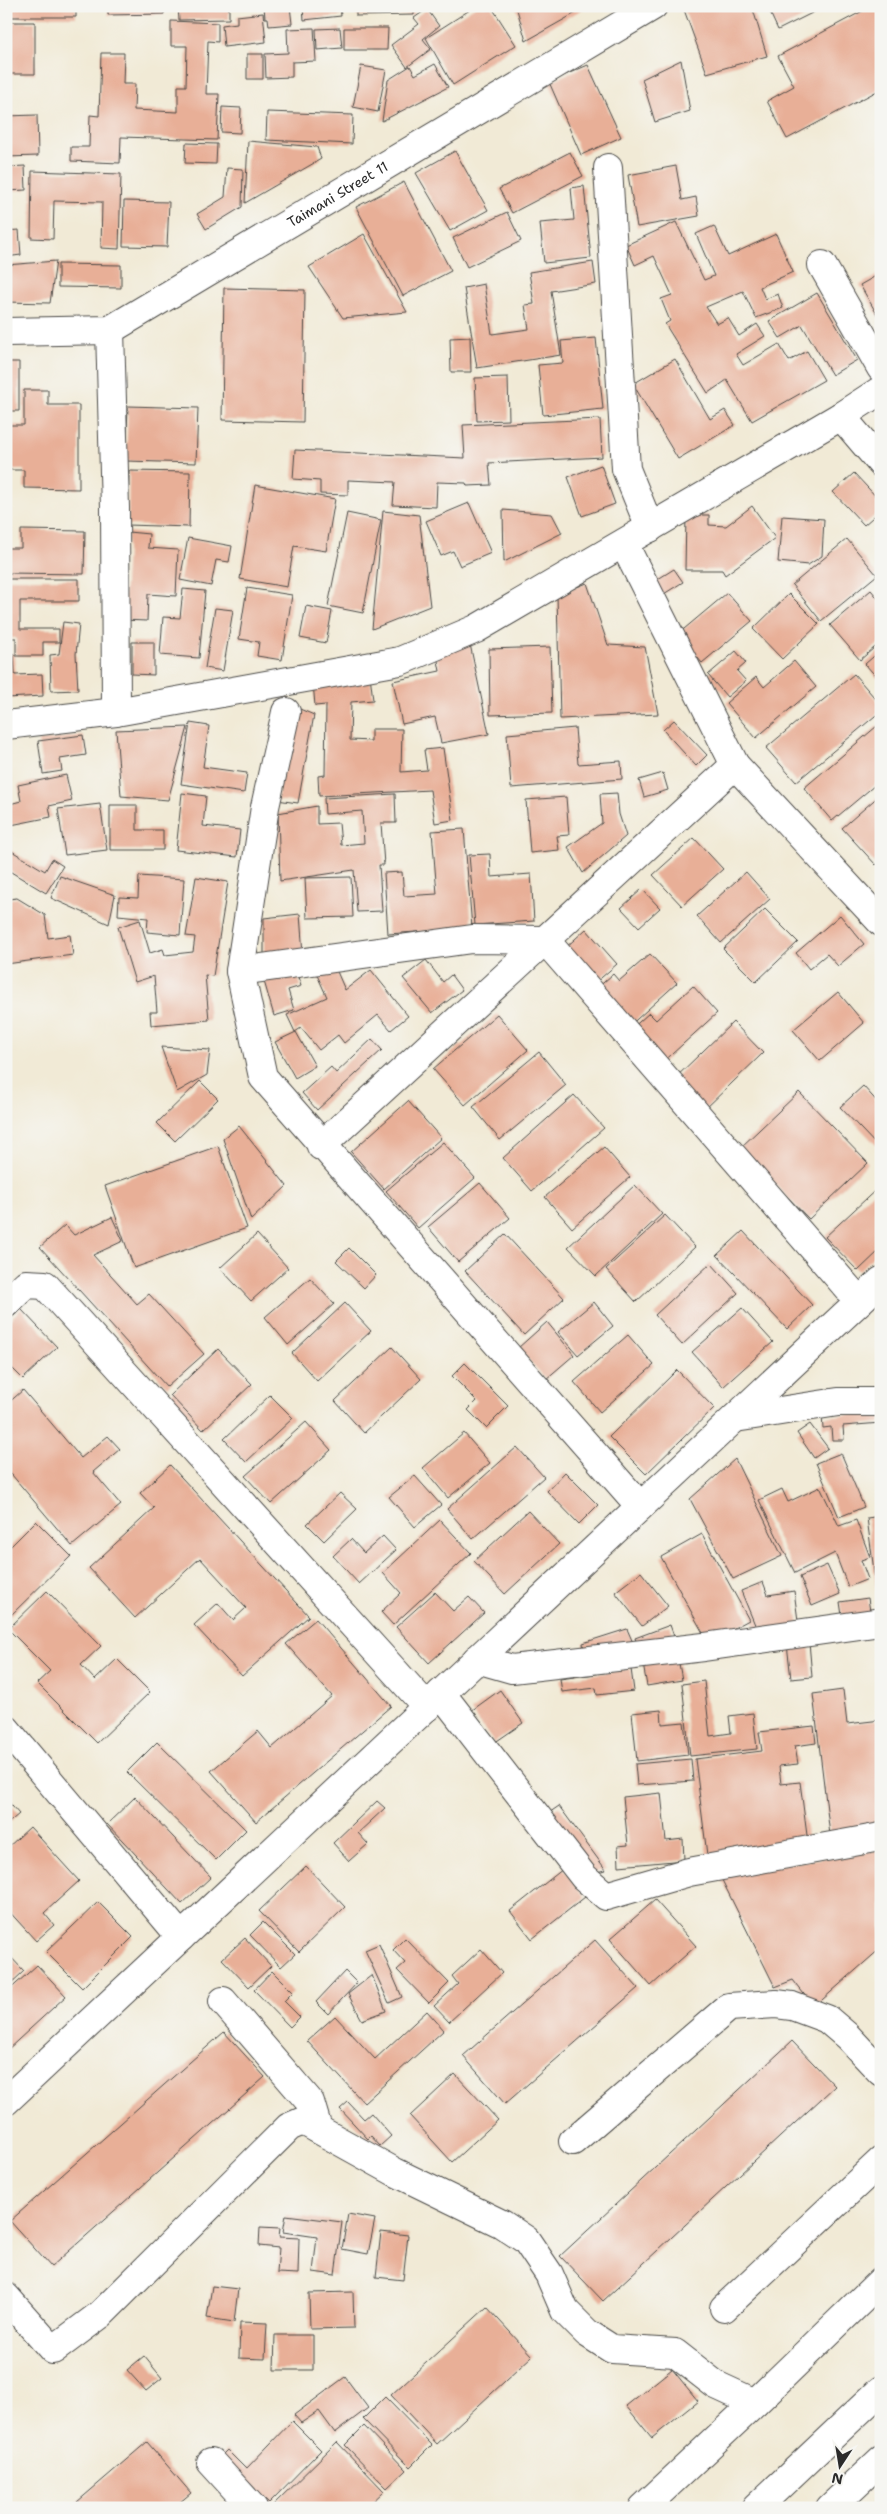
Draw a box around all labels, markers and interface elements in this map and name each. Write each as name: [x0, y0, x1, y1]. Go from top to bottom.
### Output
street label: Taimani Street 11: [284, 157, 391, 231]
north arrow: [814, 2442, 864, 2492]
text: N: [830, 2469, 845, 2489]

